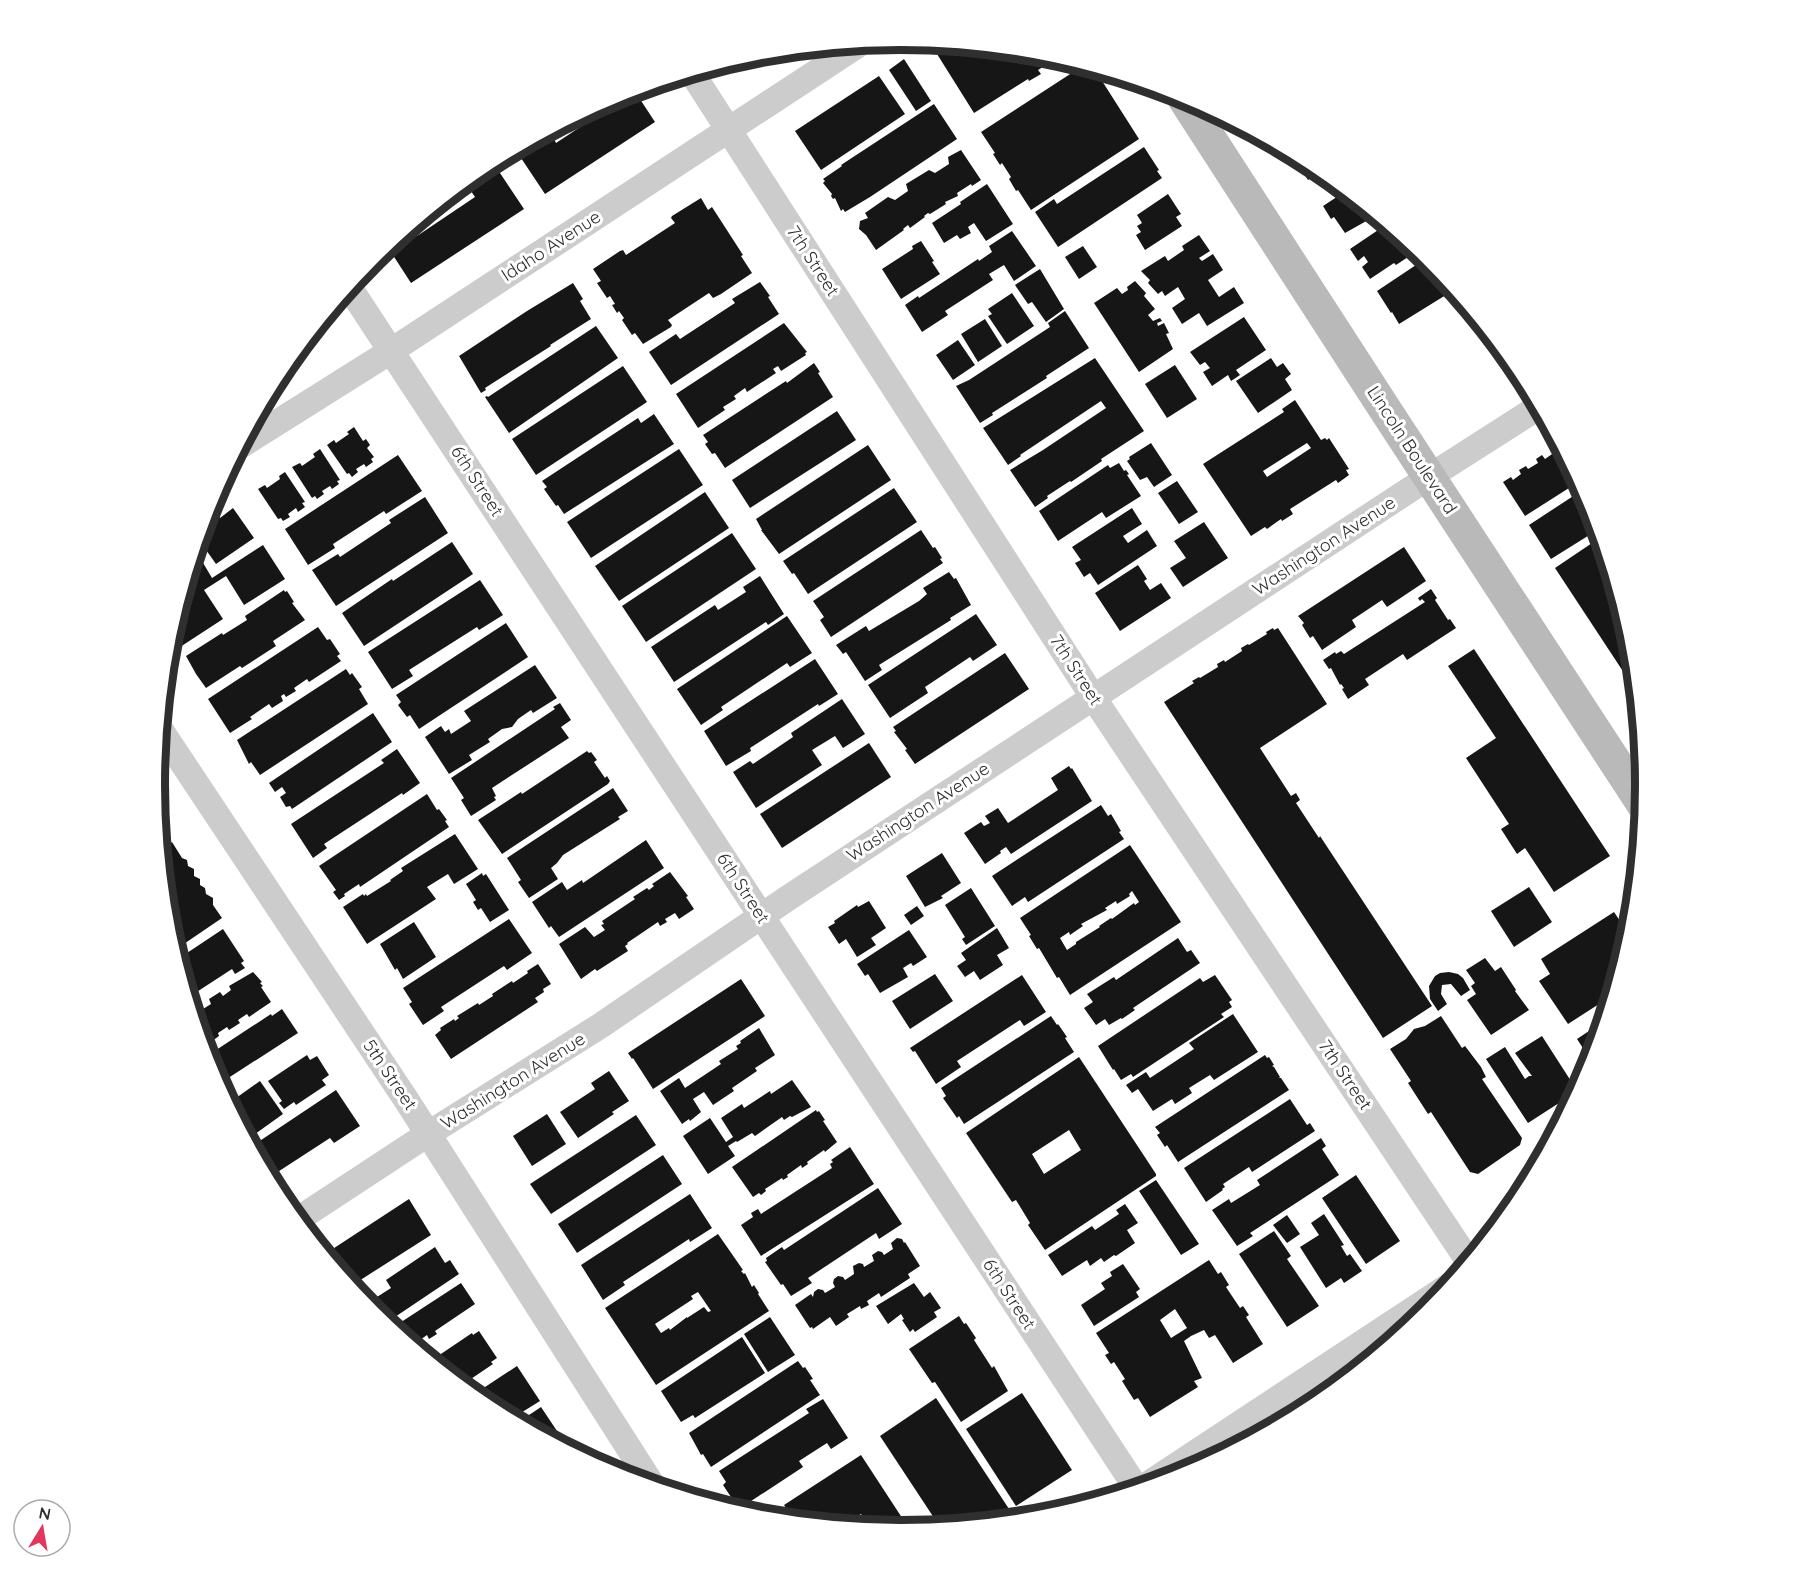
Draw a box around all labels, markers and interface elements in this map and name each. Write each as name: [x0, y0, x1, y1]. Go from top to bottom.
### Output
street label: Idaho Avenue: [497, 205, 605, 286]
street label: 7th Street: [782, 221, 845, 300]
street label: Lincoln Boulevard: [1362, 381, 1462, 518]
street label: 6th Street: [446, 441, 509, 521]
street label: Washington Avenue: [1248, 491, 1400, 600]
street label: 7th Street: [1045, 630, 1108, 709]
street label: Washington Avenue: [842, 757, 994, 866]
street label: 6th Street: [712, 848, 775, 928]
street label: Washington Avenue: [436, 1027, 589, 1134]
street label: 5th Street: [358, 1035, 422, 1114]
street label: 7th Street: [1314, 1035, 1377, 1114]
street label: 6th Street: [978, 1254, 1041, 1334]
north arrow: [12, 1498, 72, 1558]
text: N: [37, 1502, 53, 1524]

